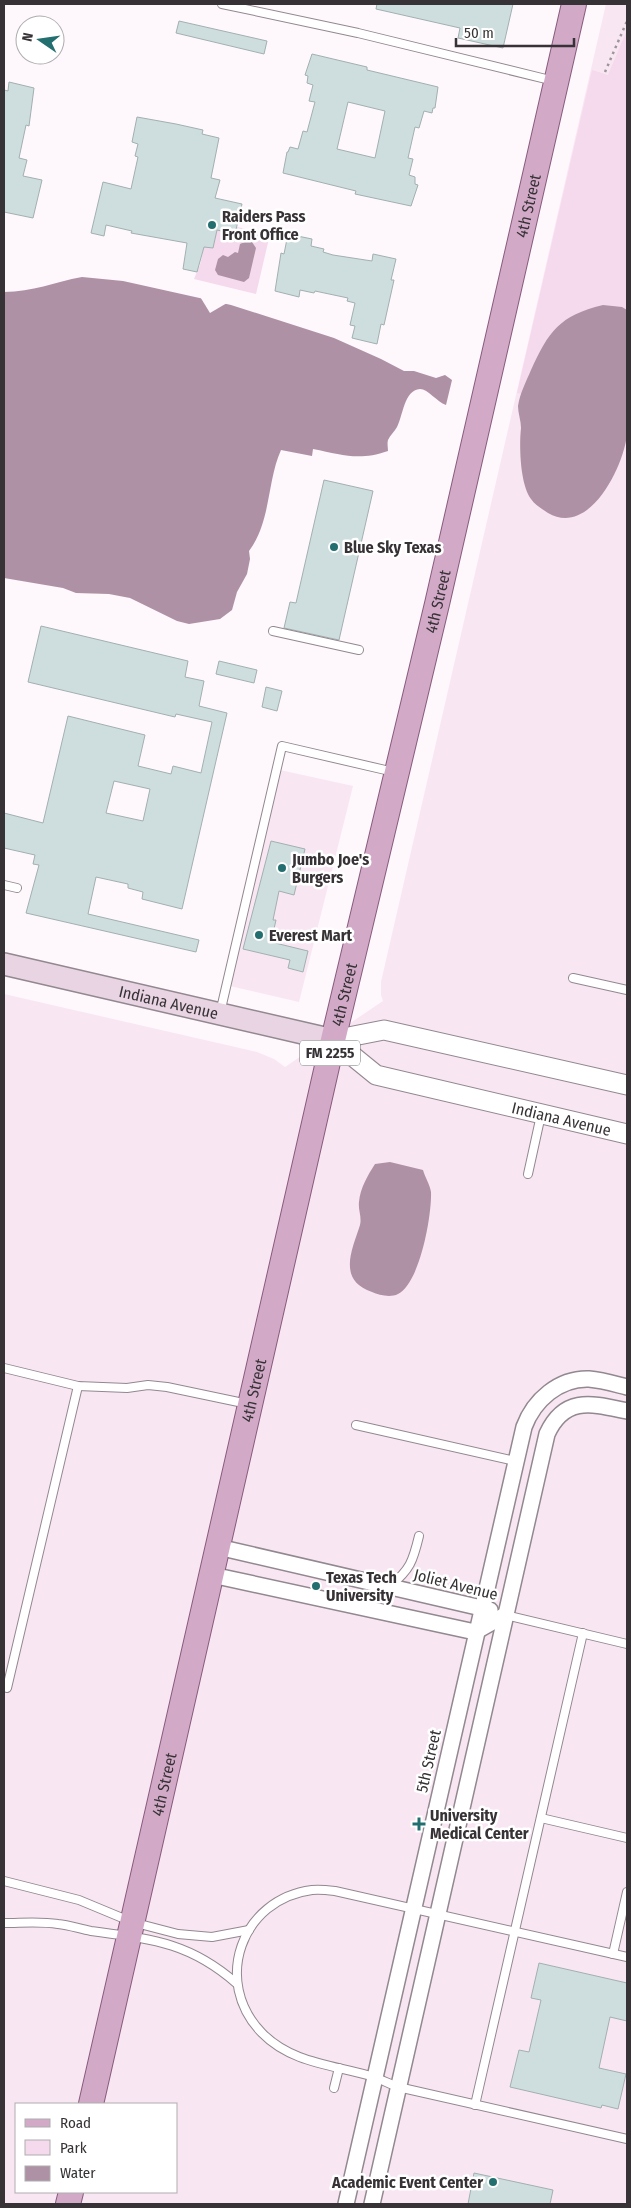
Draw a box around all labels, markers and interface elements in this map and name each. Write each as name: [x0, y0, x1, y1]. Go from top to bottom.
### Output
north arrow: [15, 15, 65, 65]
scale bar: [456, 15, 574, 47]
text: 50 m: [464, 24, 494, 42]
text: N: [19, 31, 37, 43]
street label: 4th Street: [512, 171, 545, 239]
place label: Raiders Pass Front Office: [222, 207, 306, 244]
marker: Raiders Pass Front Office: [206, 219, 218, 231]
place label: Blue Sky Texas: [344, 538, 441, 557]
marker: Blue Sky Texas: [328, 541, 340, 553]
street label: 4th Street: [421, 567, 455, 635]
place label: Jumbo Joe's Burgers: [291, 850, 369, 887]
marker: Jumbo Joe's Burgers: [276, 862, 288, 874]
place label: Everest Mart: [269, 926, 353, 945]
marker: Everest Mart: [253, 929, 265, 941]
street label: 4th Street: [328, 960, 361, 1028]
street label: Indiana Avenue: [117, 982, 220, 1023]
road number: FM 2255: [300, 1040, 360, 1066]
street label: Indiana Avenue: [510, 1098, 613, 1140]
street label: 4th Street: [237, 1356, 270, 1424]
street label: Joliet Avenue: [412, 1565, 500, 1604]
place label: Texas Tech University: [326, 1568, 397, 1605]
marker: Texas Tech University: [310, 1580, 322, 1592]
street label: 5th Street: [412, 1727, 445, 1794]
street label: 4th Street: [148, 1750, 181, 1818]
place label: University Medical Center: [430, 1806, 529, 1843]
marker: University Medical Center: [412, 1817, 426, 1831]
legend: [15, 2103, 178, 2193]
text: Road: [60, 2114, 91, 2132]
text: Park: [60, 2139, 87, 2157]
text: Water: [60, 2164, 96, 2182]
place label: Academic Event Center: [331, 2173, 483, 2192]
marker: Academic Event Center: [487, 2176, 499, 2188]

